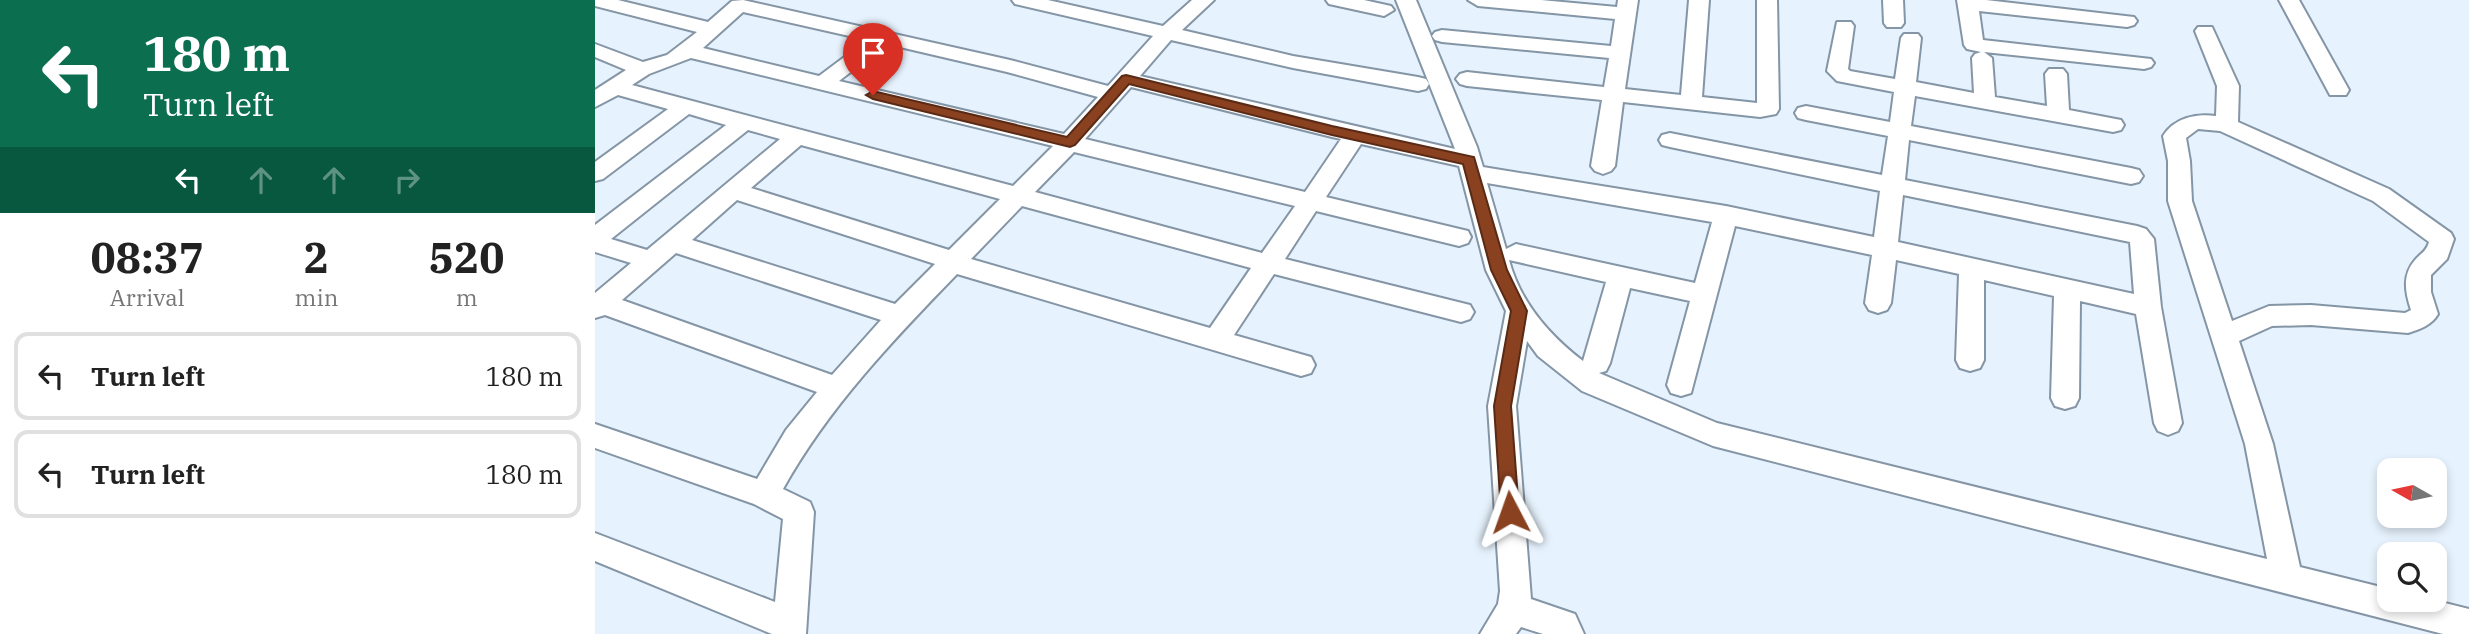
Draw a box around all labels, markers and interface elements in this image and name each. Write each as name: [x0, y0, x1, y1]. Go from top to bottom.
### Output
text: 180 m: [143, 21, 290, 84]
pin: [843, 23, 903, 95]
icon: left: [28, 28, 119, 119]
icon: arrive: [854, 34, 892, 72]
text: Turn left: [143, 83, 274, 125]
icon: left: [169, 161, 207, 199]
icon: ahead: [242, 161, 280, 199]
icon: ahead: [315, 161, 353, 199]
icon: right: [388, 161, 426, 199]
text: 08:37: [90, 230, 204, 285]
text: 2: [304, 230, 329, 285]
text: 520: [429, 230, 504, 285]
text: Arrival: [110, 282, 185, 312]
text: min: [295, 282, 338, 312]
text: m: [456, 282, 478, 312]
icon: left: [32, 357, 70, 395]
text: Turn left: [91, 359, 205, 393]
text: 180 m: [485, 359, 563, 393]
icon: left: [32, 455, 70, 493]
text: Turn left: [91, 457, 205, 491]
text: 180 m: [485, 457, 563, 491]
north arrow: [2377, 458, 2447, 528]
map controls: [2377, 458, 2447, 612]
position arrow: [1473, 475, 1547, 549]
button: search: [2377, 542, 2447, 612]

